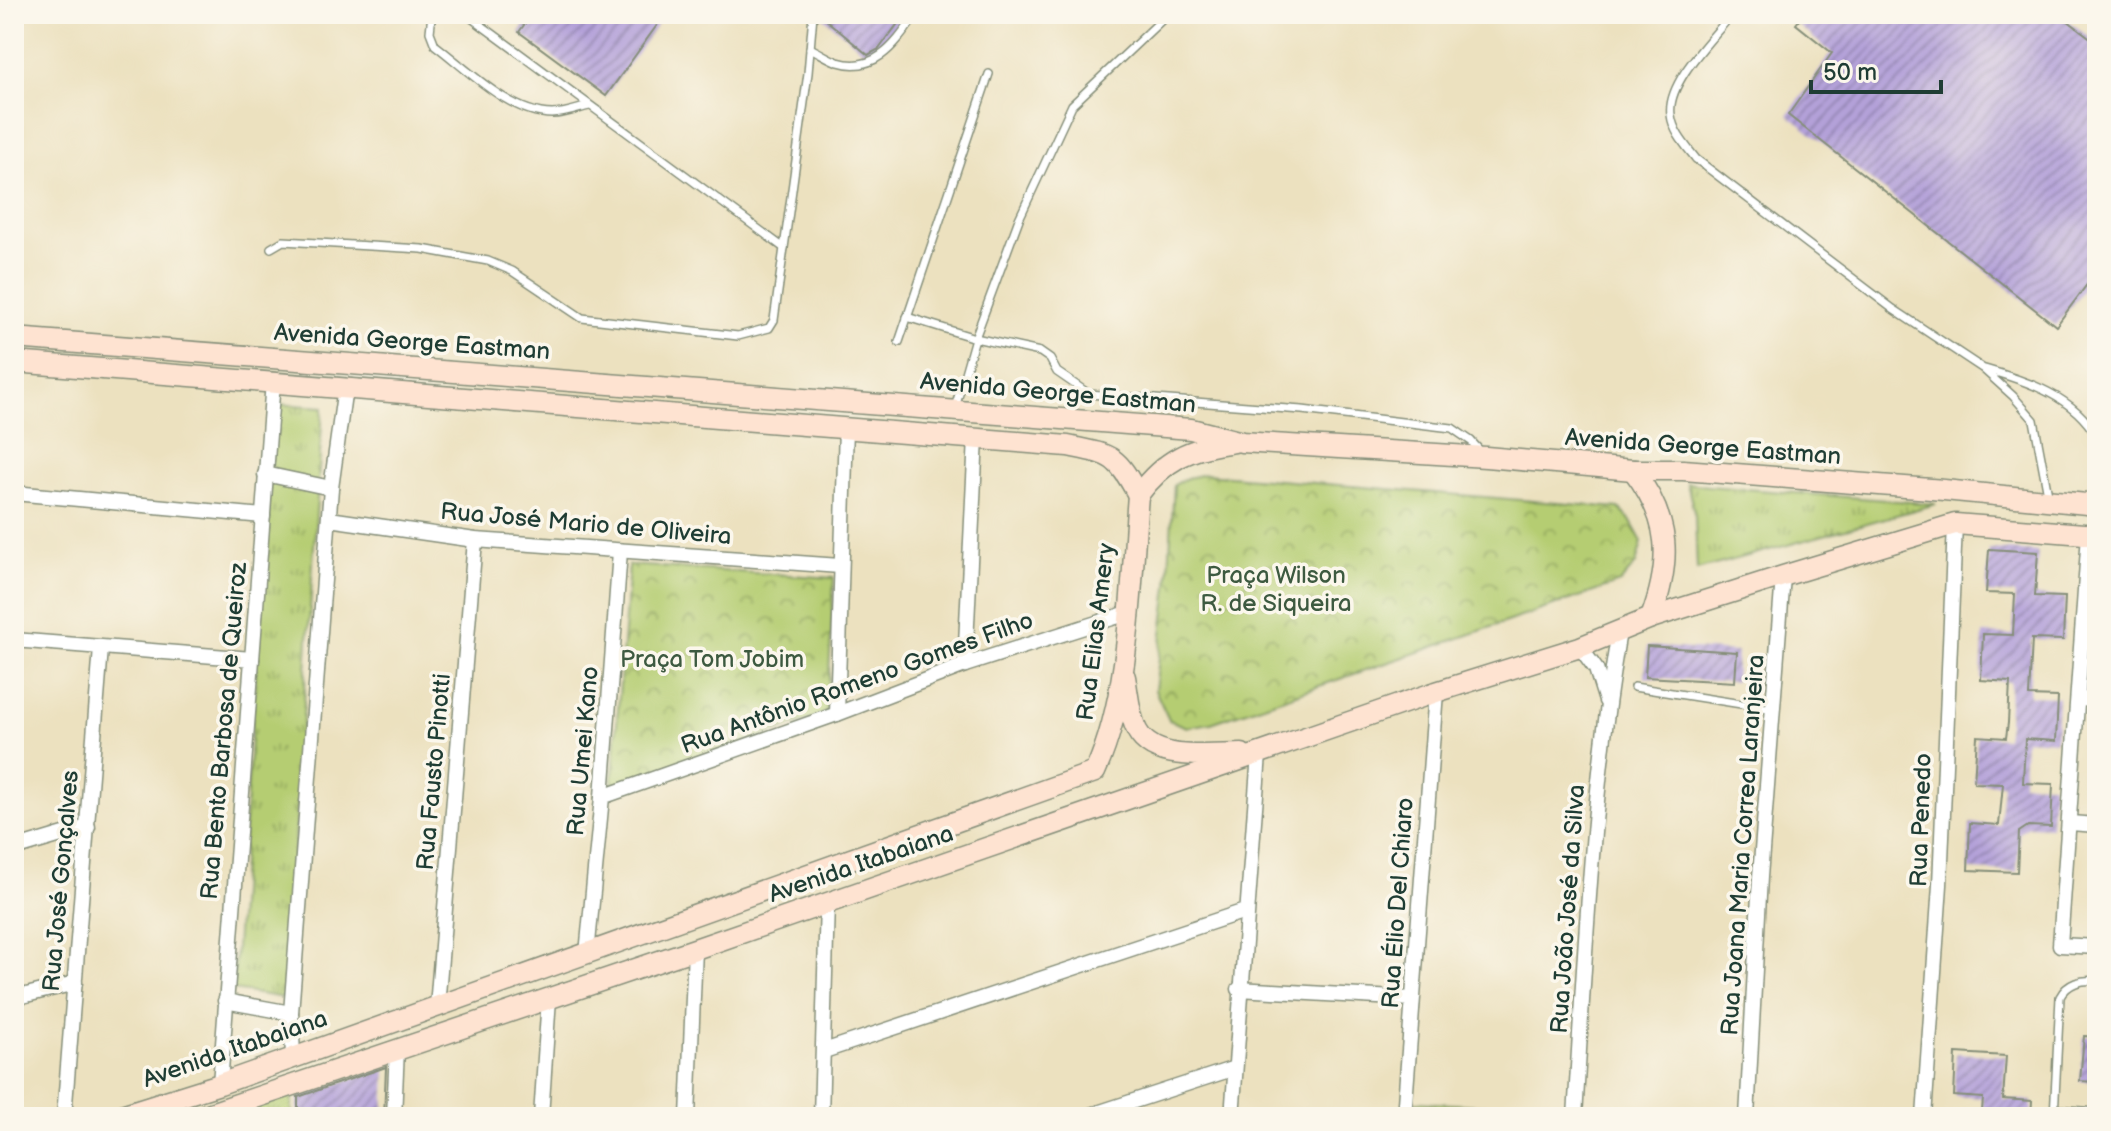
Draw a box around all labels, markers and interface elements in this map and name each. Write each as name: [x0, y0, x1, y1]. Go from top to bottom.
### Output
scale bar: [1811, 44, 1941, 94]
text: 50 m: [1823, 58, 1877, 87]
street label: Avenida George Eastman: [273, 318, 551, 366]
street label: Avenida George Eastman: [919, 366, 1197, 420]
street label: Avenida George Eastman: [1564, 423, 1842, 471]
street label: Rua José Mario de Oliveira: [439, 497, 733, 551]
street label: Rua Elias Amery: [1071, 541, 1121, 722]
street label: Rua Bento Barbosa de Queiroz: [195, 561, 253, 901]
park label: Praça Wilson R. de Siqueira: [1200, 561, 1352, 618]
street label: Rua Antônio Romeno Gomes Filho: [677, 606, 1037, 760]
park label: Praça Tom Jobim: [620, 645, 804, 674]
street label: Rua Joana Maria Correa Laranjeira: [1715, 654, 1771, 1036]
street label: Rua Umei Kano: [561, 665, 605, 837]
street label: Rua Fausto Pinotti: [411, 672, 457, 872]
street label: Rua Penedo: [1904, 753, 1938, 887]
street label: Rua José Gonçalves: [37, 769, 85, 993]
street label: Rua João José da Silva: [1545, 783, 1591, 1035]
street label: Rua Élio Del Chiaro: [1375, 796, 1420, 1009]
street label: Avenida Itabaiana: [765, 819, 957, 909]
street label: Avenida Itabaiana: [139, 1004, 331, 1094]

